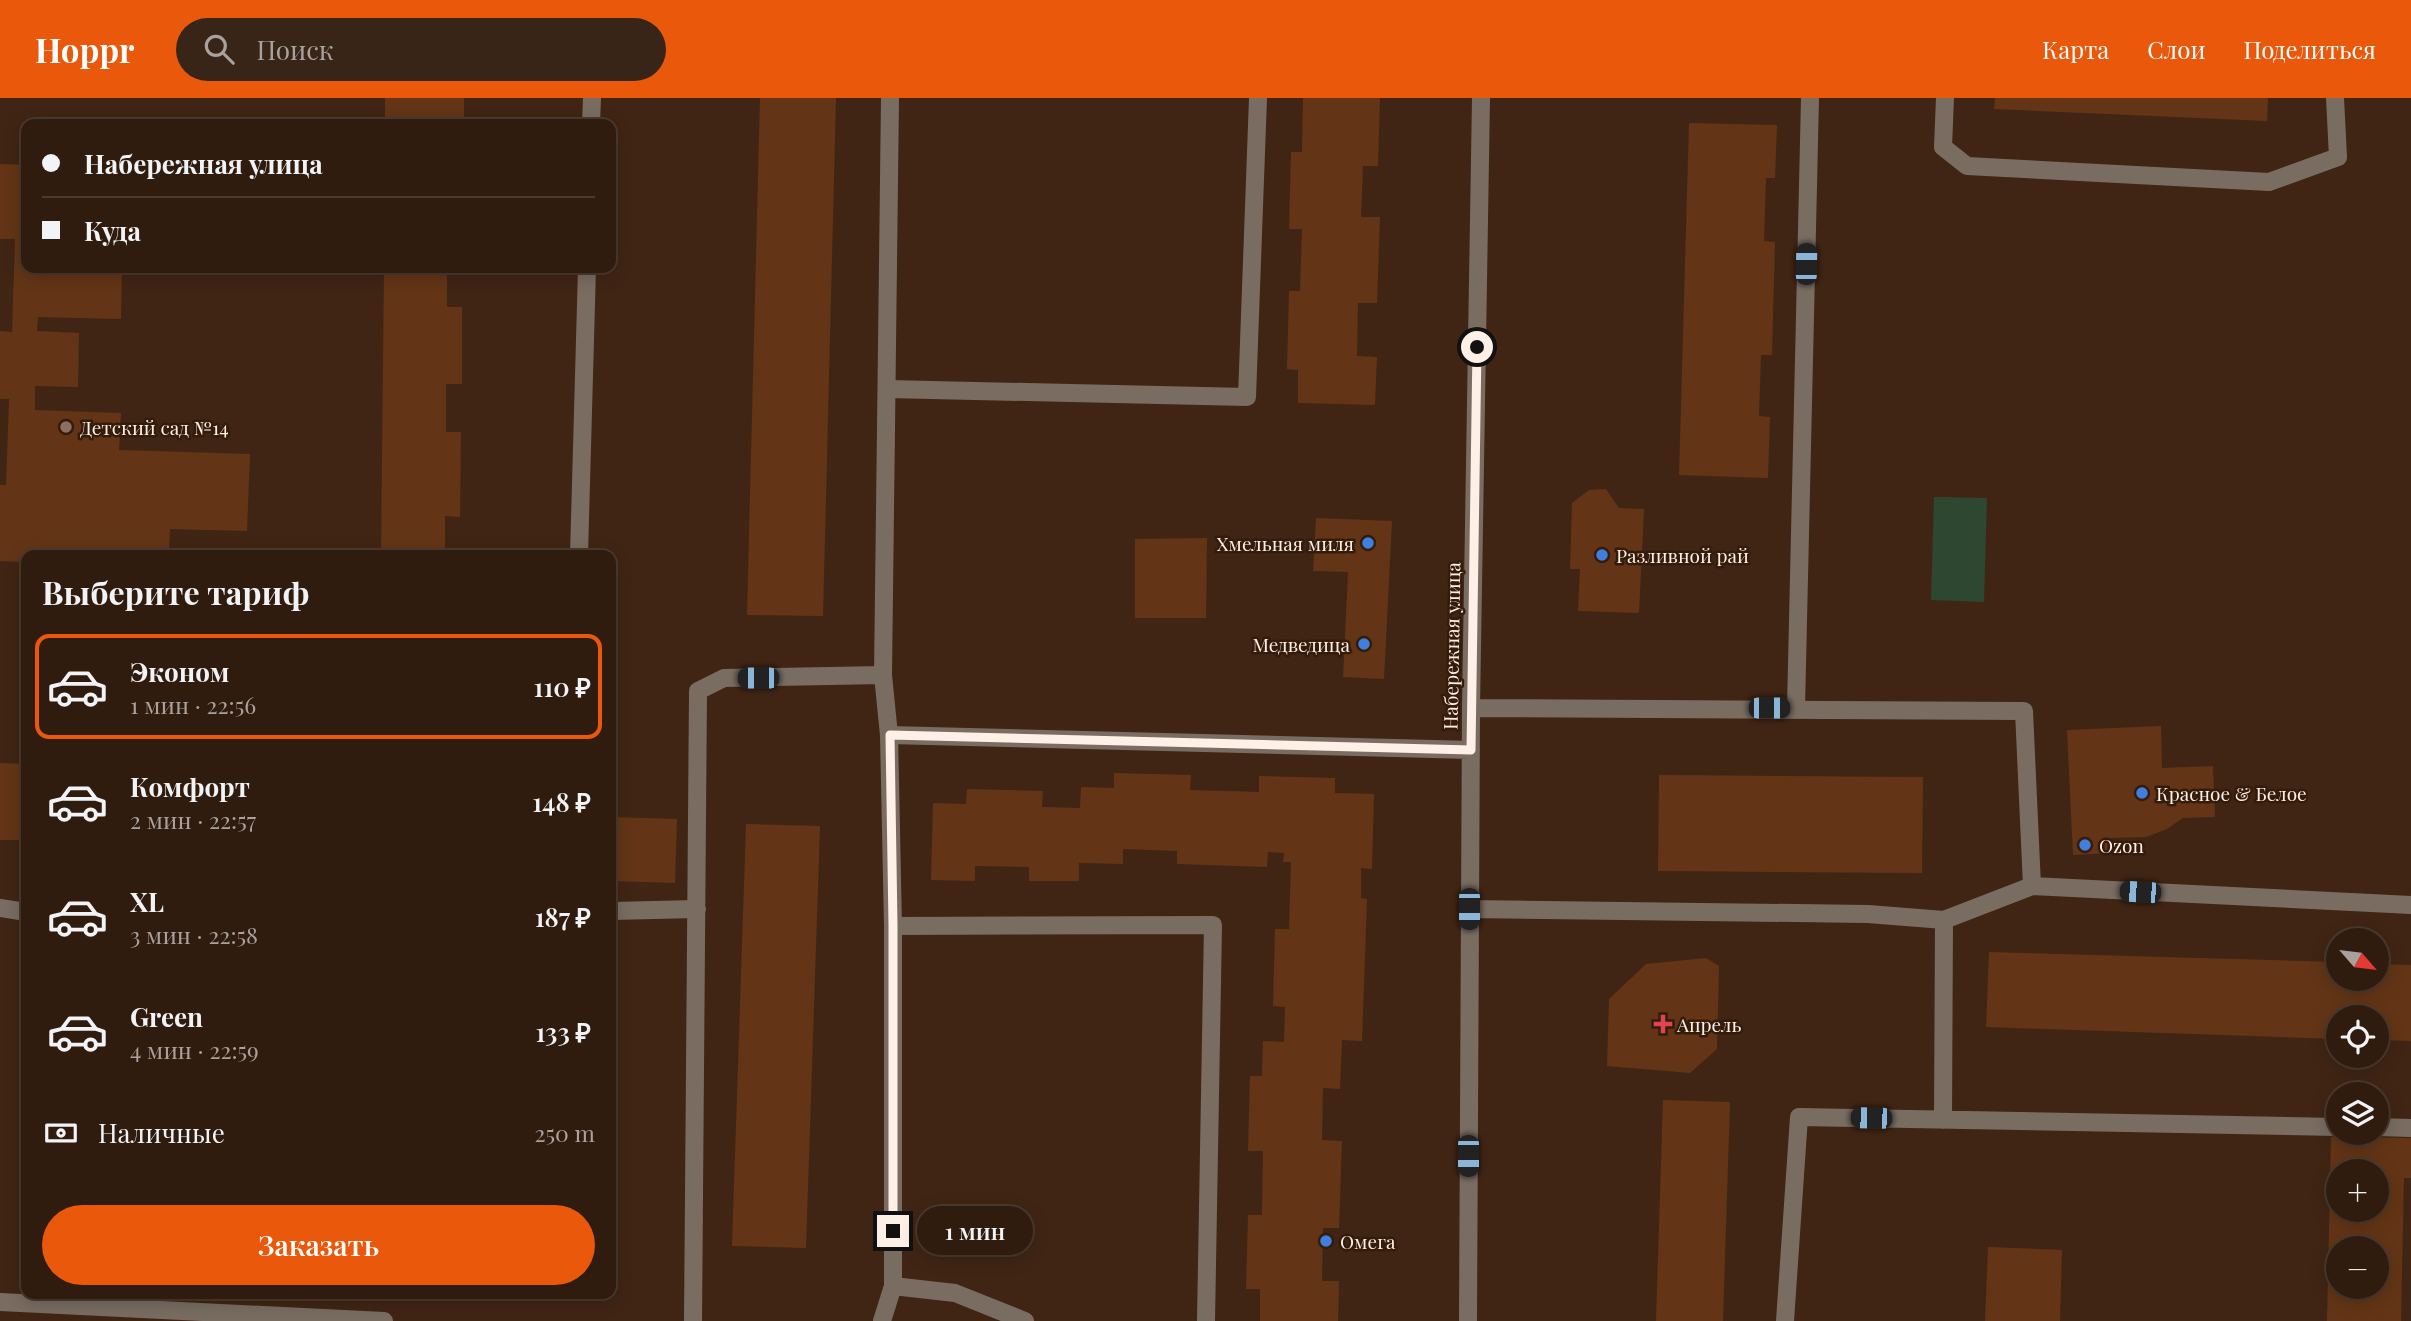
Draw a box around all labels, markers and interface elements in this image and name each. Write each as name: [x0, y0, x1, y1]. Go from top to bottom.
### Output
search box: [176, 18, 666, 81]
text: Hoppr: [35, 27, 134, 71]
icon: search: [200, 30, 238, 68]
text: Поиск: [256, 32, 334, 67]
text: Карта: [2042, 33, 2109, 65]
text: Слои: [2147, 33, 2206, 65]
text: Поделиться: [2244, 33, 2376, 65]
text: Набережная улица: [84, 146, 323, 181]
text: Куда: [84, 213, 141, 248]
car: [1796, 243, 1817, 285]
route start: [1461, 331, 1493, 363]
place label: Детский сад №14: [80, 414, 229, 440]
marker: Детский сад №14: [58, 419, 74, 435]
place label: Хмельная миля: [1216, 530, 1354, 556]
marker: Хмельная миля: [1360, 535, 1376, 551]
place label: Разливной рай: [1616, 542, 1749, 568]
marker: Разливной рай: [1594, 547, 1610, 563]
street label: Набережная улица: [1437, 561, 1465, 730]
text: Выберите тариф: [42, 570, 309, 613]
place label: Медведица: [1253, 631, 1351, 657]
marker: Медведица: [1356, 636, 1372, 652]
text: Эконом: [130, 654, 229, 689]
icon: car: [46, 655, 109, 718]
car: [738, 668, 780, 689]
text: 110 ₽: [534, 669, 591, 704]
text: 1 мин · 22:56: [130, 689, 256, 720]
car: [1749, 698, 1791, 719]
text: Комфорт: [130, 769, 250, 804]
icon: car: [46, 770, 109, 833]
place label: Красное & Белое: [2156, 780, 2307, 806]
text: 148 ₽: [532, 784, 591, 819]
marker: Красное & Белое: [2134, 785, 2150, 801]
text: 2 мин · 22:57: [130, 804, 256, 835]
place label: Ozon: [2099, 832, 2145, 858]
marker: Ozon: [2077, 837, 2093, 853]
car: [2119, 880, 2162, 904]
text: XL: [130, 884, 164, 919]
icon: car: [46, 885, 109, 948]
car: [1459, 888, 1480, 930]
text: 187 ₽: [535, 899, 591, 934]
text: 3 мин · 22:58: [130, 919, 258, 950]
north arrow: [2326, 928, 2389, 990]
map controls: [2326, 928, 2389, 1299]
text: Green: [130, 999, 203, 1034]
icon: car: [46, 1000, 109, 1063]
button: locate: [2326, 1005, 2389, 1068]
place label: Апрель: [1676, 1011, 1741, 1037]
text: 133 ₽: [535, 1014, 591, 1049]
marker: Апрель: [1655, 1016, 1671, 1032]
text: 4 мин · 22:59: [130, 1034, 259, 1065]
button: layers: [2326, 1082, 2389, 1145]
car: [1850, 1107, 1893, 1129]
icon: cash: [42, 1114, 80, 1152]
text: Наличные: [98, 1115, 225, 1150]
text: 250 m: [534, 1117, 595, 1148]
car: [1458, 1135, 1479, 1177]
button: +: [2326, 1159, 2389, 1222]
button: Заказать: [42, 1205, 595, 1285]
callout: 1 мин: [917, 1206, 1033, 1256]
route end: [877, 1215, 909, 1247]
text: 1 мин: [945, 1215, 1005, 1246]
place label: Омега: [1340, 1228, 1396, 1254]
marker: Омега: [1318, 1233, 1334, 1249]
button: −: [2326, 1236, 2389, 1299]

